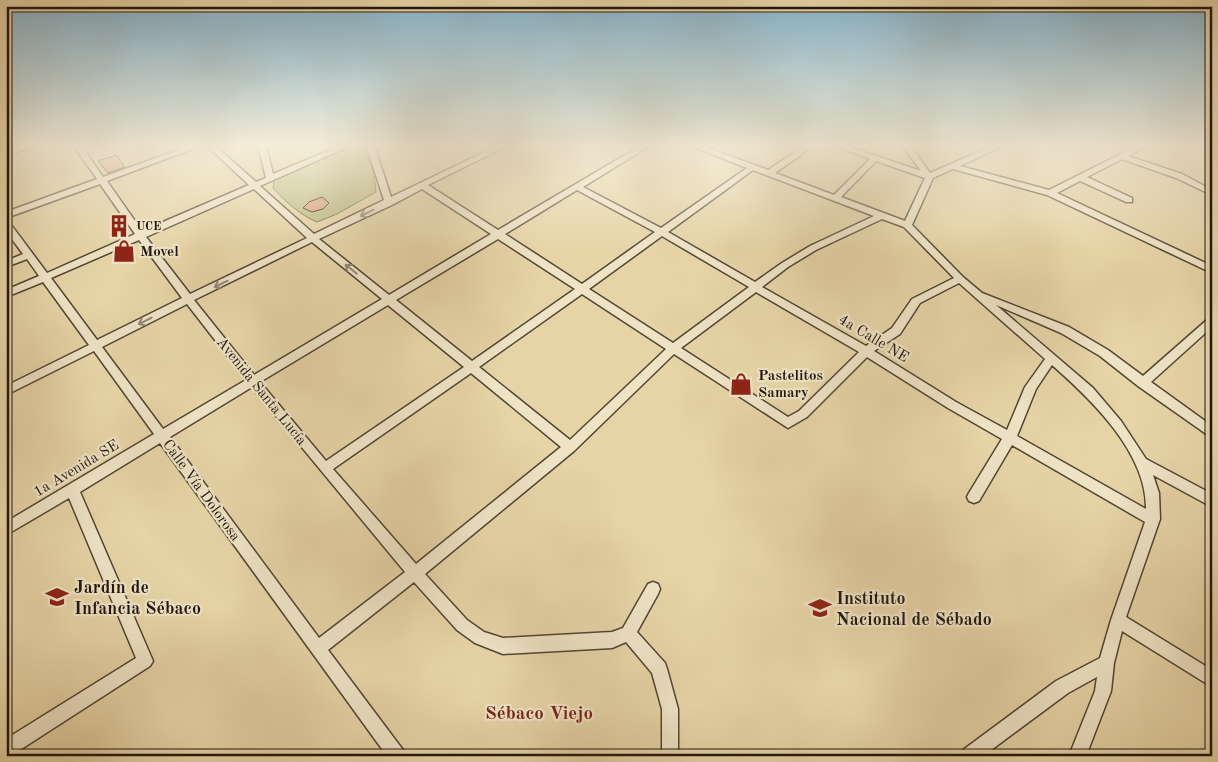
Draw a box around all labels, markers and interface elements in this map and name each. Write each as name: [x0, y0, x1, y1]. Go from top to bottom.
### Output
one-way arrow: [360, 209, 375, 218]
building icon: UCE: [106, 213, 132, 239]
place label: UCE: [136, 221, 161, 233]
shop icon: Movel: [111, 238, 137, 264]
place label: Movel: [140, 245, 179, 260]
one-way arrow: [345, 264, 358, 275]
one-way arrow: [213, 279, 228, 289]
street label: 4a Calle NE: [836, 313, 911, 366]
one-way arrow: [138, 317, 153, 326]
street label: Avenida Santa Lucía: [213, 335, 309, 449]
place label: Pastelitos Samary: [758, 369, 823, 401]
shop icon: Pastelitos Samary: [728, 371, 754, 397]
street label: Calle Vía Dolorosa: [159, 437, 243, 545]
street label: 1a Avenida SE: [32, 438, 122, 500]
place label: Jardín de Infancia Sébaco: [74, 579, 201, 618]
school or university icon: Jardín de Infancia Sébaco: [44, 584, 70, 610]
place label: Instituto Nacional de Sébado: [836, 590, 992, 629]
school or university icon: Instituto Nacional de Sébado: [807, 595, 833, 621]
district label: Sébaco Viejo: [485, 705, 593, 724]

